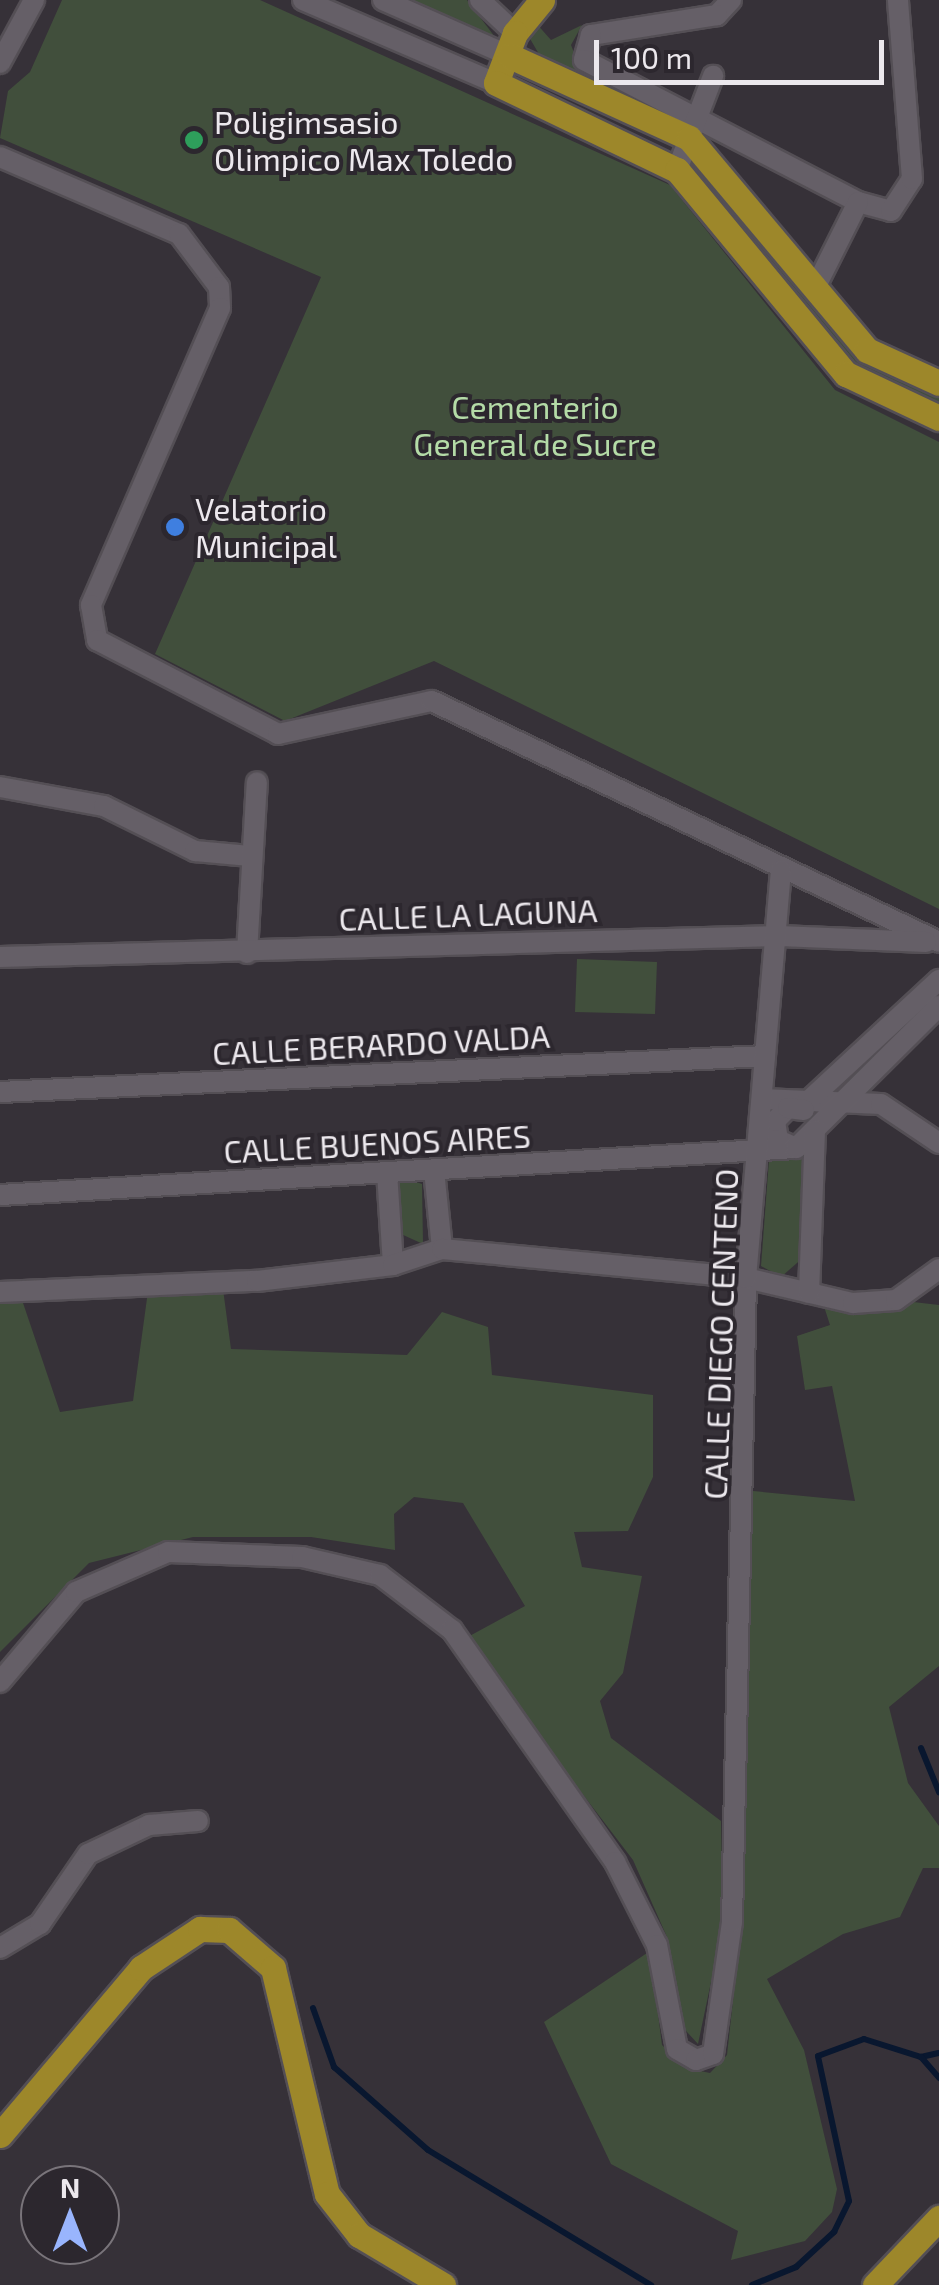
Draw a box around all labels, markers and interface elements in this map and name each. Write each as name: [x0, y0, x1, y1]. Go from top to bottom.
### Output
scale bar: [599, 20, 889, 82]
text: 100 m: [611, 39, 692, 75]
place label: Poligimsasio Olimpico Max Toledo: [214, 103, 514, 178]
marker: Poligimsasio Olimpico Max Toledo: [183, 129, 205, 151]
park label: Cementerio General de Sucre: [413, 388, 657, 463]
place label: Velatorio Municipal: [195, 490, 337, 565]
marker: Velatorio Municipal: [164, 516, 186, 538]
street label: CALLE LA LAGUNA: [338, 890, 598, 938]
street label: CALLE BERARDO VALDA: [211, 1016, 551, 1072]
street label: CALLE BUENOS AIRES: [222, 1116, 532, 1170]
street label: CALLE DIEGO CENTENO: [695, 1168, 745, 1500]
north arrow: [20, 2165, 120, 2265]
text: N: [60, 2170, 80, 2204]

